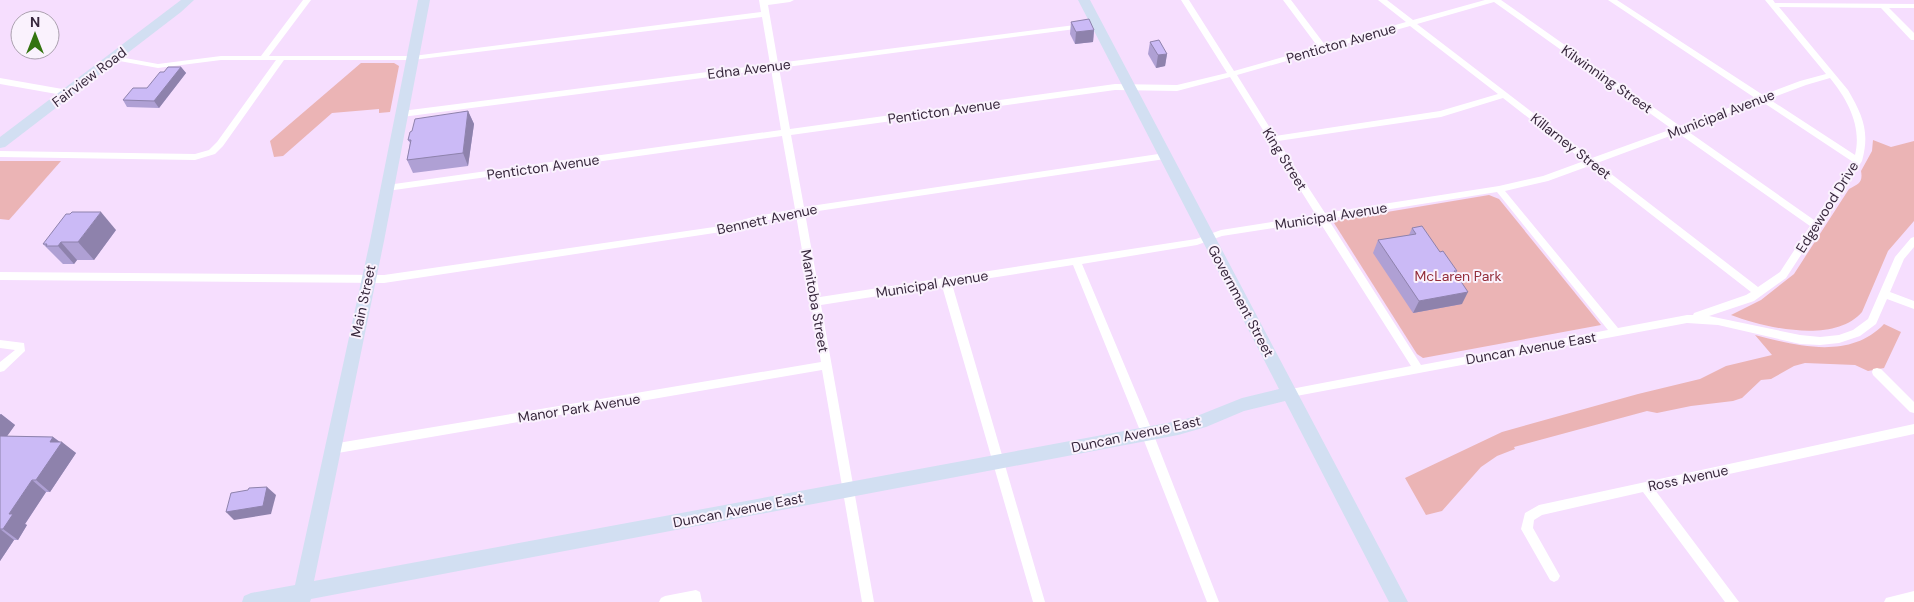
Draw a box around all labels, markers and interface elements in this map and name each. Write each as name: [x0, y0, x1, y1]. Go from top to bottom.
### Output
north arrow: [10, 10, 60, 60]
text: N: [30, 13, 40, 31]
street label: Penticton Avenue: [1284, 19, 1398, 67]
street label: Kilwinning Street: [1558, 41, 1656, 117]
street label: Fairview Road: [48, 43, 130, 111]
street label: Edna Avenue: [706, 55, 792, 83]
street label: Municipal Avenue: [1665, 85, 1777, 143]
street label: Penticton Avenue: [887, 94, 1001, 128]
street label: Killarney Street: [1527, 109, 1615, 183]
street label: King Street: [1259, 124, 1311, 194]
street label: Penticton Avenue: [486, 150, 600, 184]
street label: Edgewood Drive: [1792, 158, 1862, 256]
street label: Municipal Avenue: [1274, 198, 1388, 234]
street label: Bennett Avenue: [715, 200, 819, 238]
street label: Government Street: [1204, 242, 1278, 360]
street label: Manitoba Street: [797, 248, 833, 354]
street label: Main Street: [346, 263, 380, 339]
street label: Municipal Avenue: [875, 266, 989, 302]
park label: McLaren Park: [1414, 267, 1502, 285]
street label: Duncan Avenue East: [1464, 328, 1598, 368]
street label: Manor Park Avenue: [517, 389, 641, 427]
street label: Duncan Avenue East: [1070, 411, 1202, 457]
street label: Ross Avenue: [1646, 461, 1730, 495]
street label: Duncan Avenue East: [671, 489, 805, 531]

